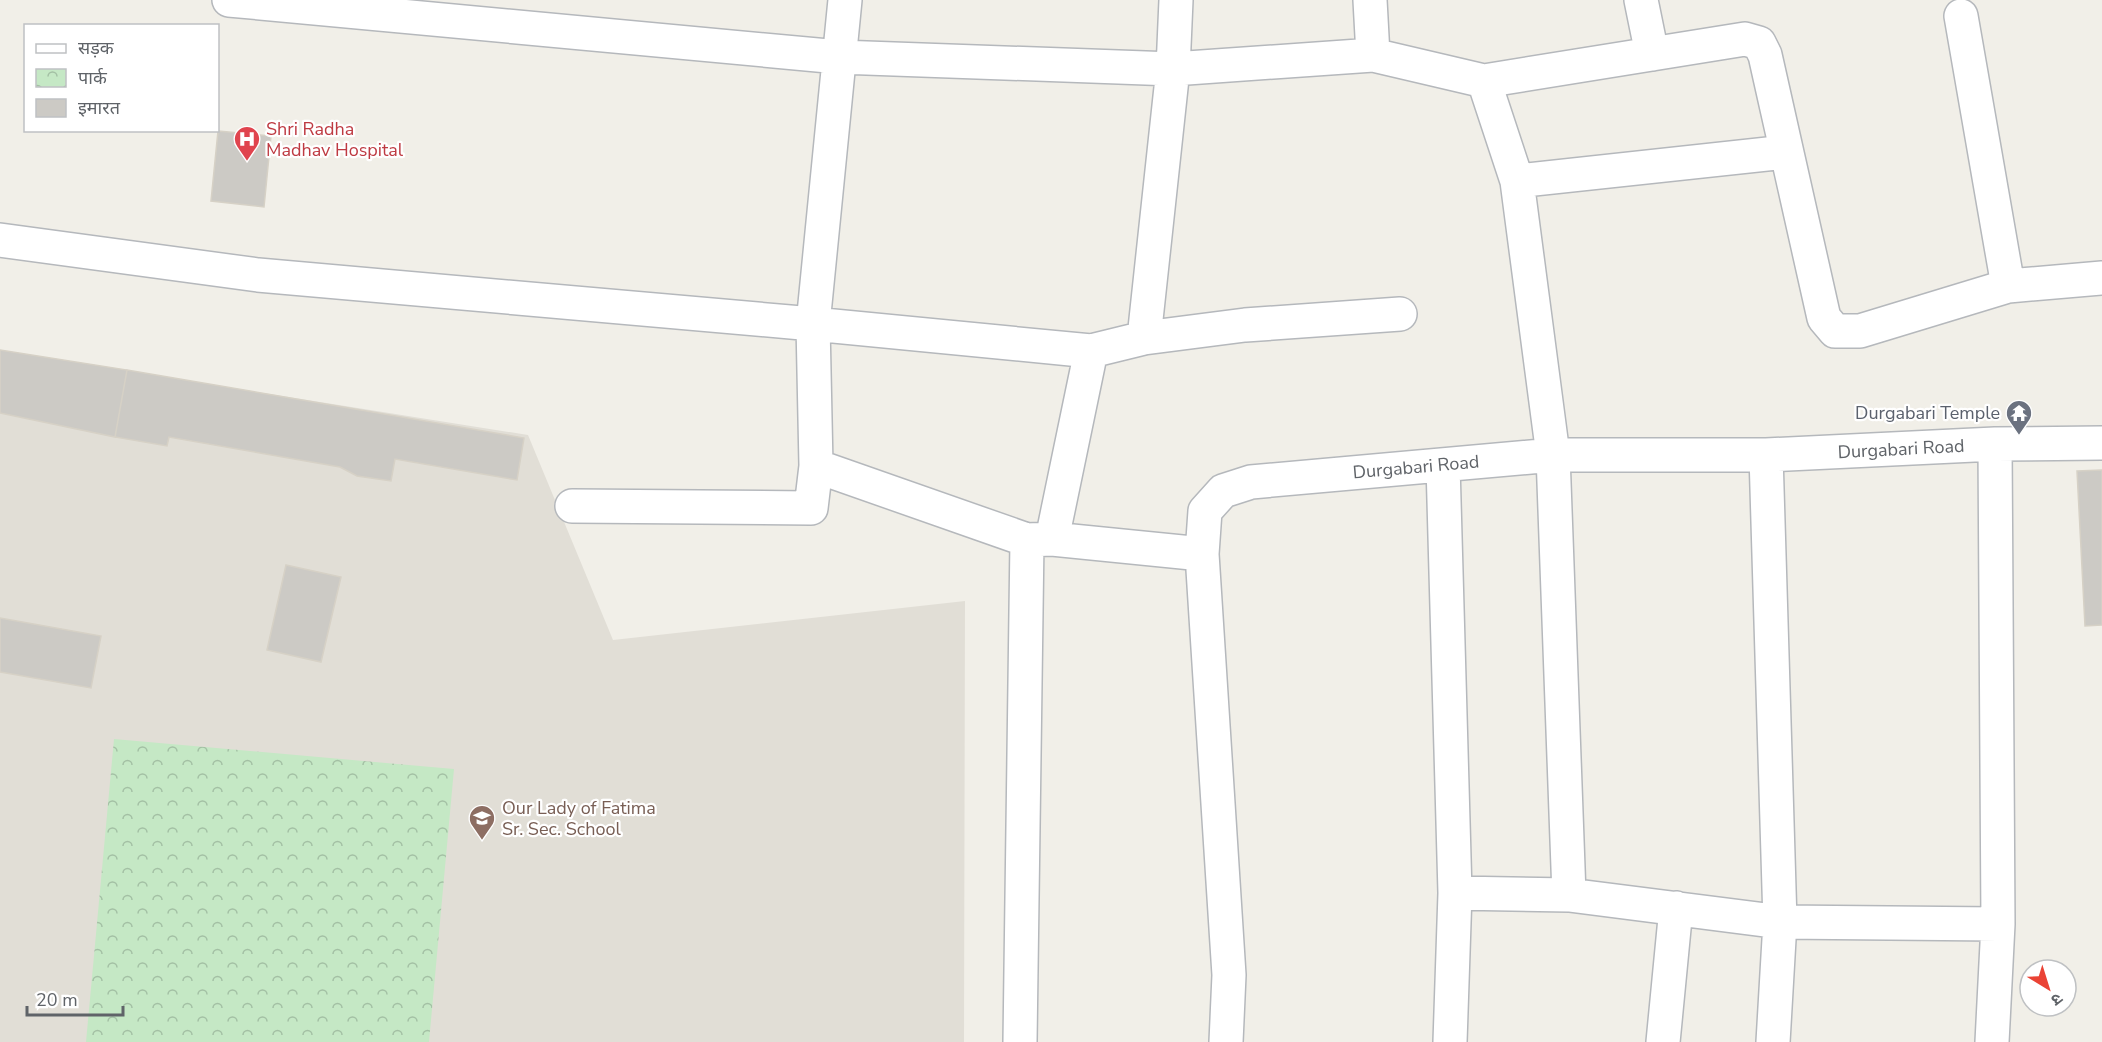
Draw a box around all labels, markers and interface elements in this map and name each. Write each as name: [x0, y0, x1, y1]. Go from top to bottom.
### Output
legend: [24, 24, 219, 132]
text: सड़क: [78, 36, 115, 60]
text: पार्क: [78, 66, 108, 90]
text: इमारत: [78, 96, 121, 120]
place label: Shri Radha Madhav Hospital: [266, 117, 404, 162]
hospital icon: Shri Radha Madhav Hospital: [232, 124, 262, 162]
temple icon: Durgabari Temple: [2004, 398, 2034, 436]
place label: Durgabari Temple: [1855, 401, 2000, 425]
street label: Durgabari Road: [1837, 434, 1965, 464]
street label: Durgabari Road: [1352, 450, 1480, 484]
place label: Our Lady of Fatima Sr. Sec. School: [502, 796, 656, 841]
school or university icon: Our Lady of Fatima Sr. Sec. School: [467, 803, 497, 841]
north arrow: [2018, 958, 2078, 1018]
scale bar: [27, 979, 123, 1017]
text: उ: [2046, 987, 2067, 1011]
text: 20 m: [36, 988, 78, 1012]

